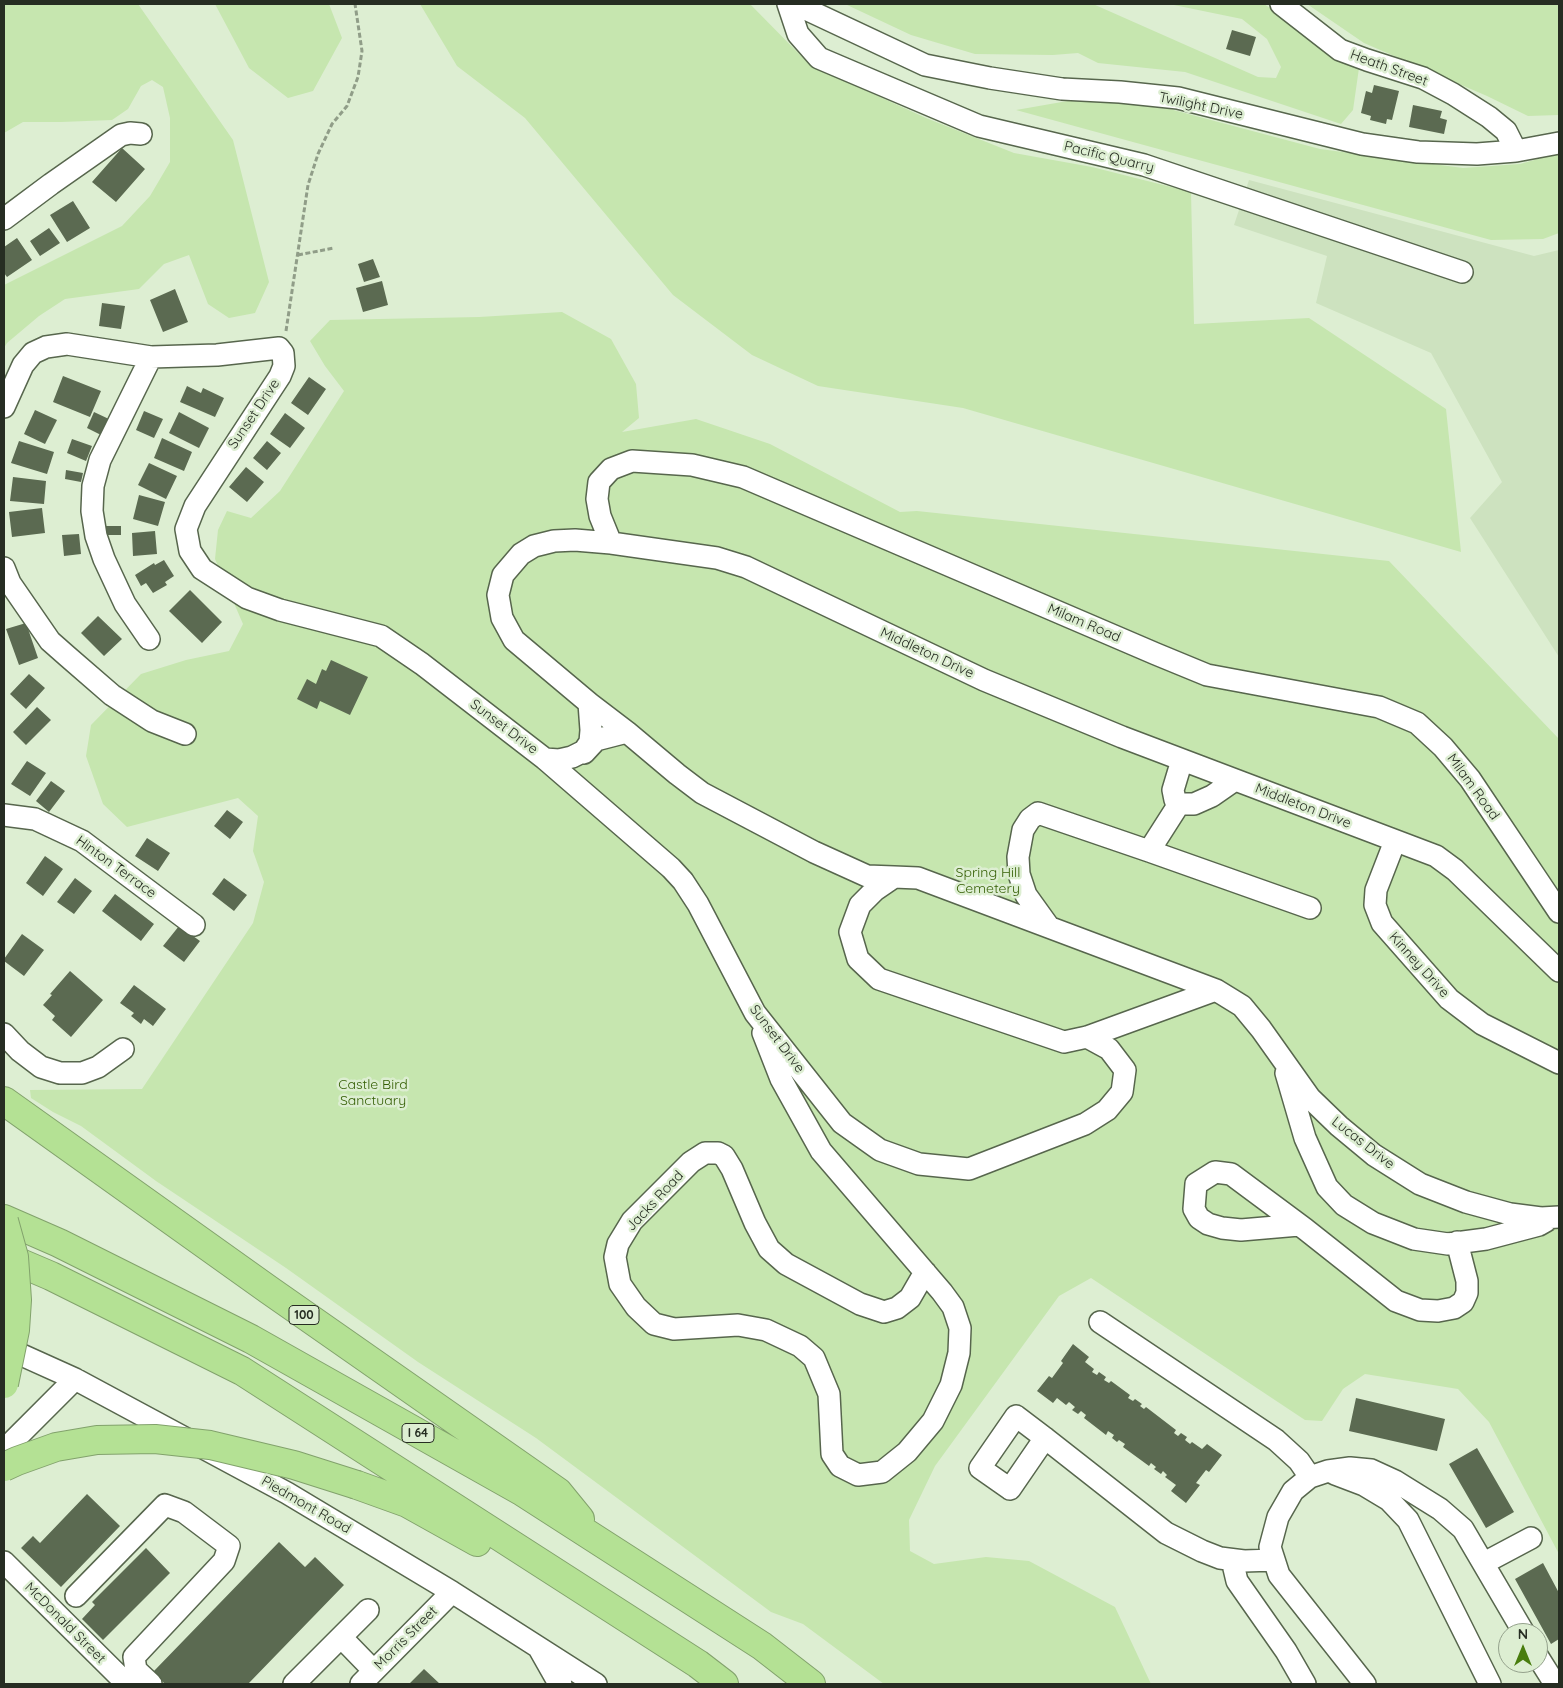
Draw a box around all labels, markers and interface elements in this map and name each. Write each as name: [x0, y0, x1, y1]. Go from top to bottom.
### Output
street label: Heath Street: [1348, 46, 1430, 90]
street label: Twilight Drive: [1157, 89, 1245, 123]
street label: Pacific Quarry: [1062, 138, 1156, 176]
street label: Sunset Drive: [224, 376, 284, 452]
street label: Milam Road: [1045, 600, 1123, 646]
street label: Middleton Drive: [878, 624, 976, 682]
street label: Sunset Drive: [467, 696, 541, 758]
street label: Milam Road: [1443, 751, 1503, 823]
street label: Middleton Drive: [1253, 780, 1353, 832]
street label: Hinton Terrace: [73, 832, 159, 902]
park label: Spring Hill Cemetery: [956, 865, 1020, 898]
street label: Kinney Drive: [1385, 929, 1453, 1001]
street label: Sunset Drive: [746, 1002, 808, 1076]
park label: Castle Bird Sanctuary: [338, 1077, 408, 1110]
street label: Lucas Drive: [1328, 1113, 1398, 1173]
street label: Jacks Road: [623, 1167, 687, 1235]
road number: 100: [289, 1306, 319, 1324]
road number: I 64: [402, 1424, 434, 1442]
street label: Piedmont Road: [258, 1473, 354, 1537]
street label: McDonald Street: [21, 1579, 109, 1667]
street label: Morris Street: [371, 1603, 441, 1673]
north arrow: [1498, 1623, 1548, 1673]
text: N: [1518, 1625, 1528, 1643]

